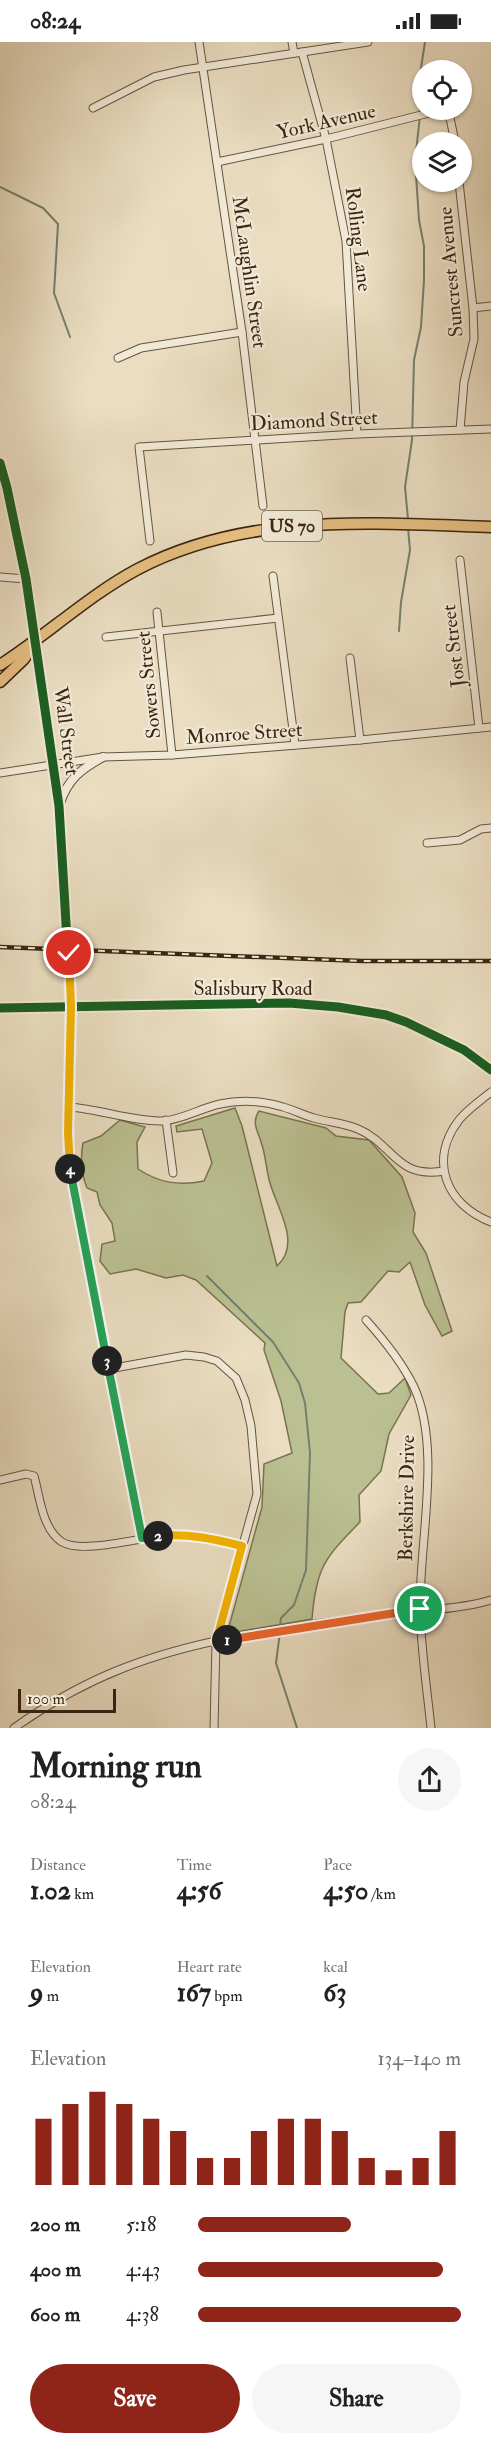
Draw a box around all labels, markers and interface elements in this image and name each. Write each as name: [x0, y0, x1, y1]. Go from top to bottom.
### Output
text: 08:24: [30, 7, 80, 35]
map controls: [412, 60, 472, 192]
button: locate: [412, 60, 472, 120]
street label: York Avenue: [274, 98, 378, 145]
button: layers: [412, 132, 472, 192]
street label: Rolling Lane: [340, 185, 377, 293]
street label: McLaughlin Street: [226, 194, 273, 350]
street label: Suncrest Avenue: [432, 206, 469, 338]
street label: Diamond Street: [250, 405, 379, 436]
road number: US 70: [262, 511, 322, 541]
street label: Jost Street: [436, 603, 471, 690]
street label: Sowers Street: [130, 629, 167, 740]
street label: Wall Street: [48, 684, 85, 778]
street label: Monroe Street: [185, 717, 304, 750]
pin: [43, 927, 94, 978]
icon: check: [52, 936, 85, 969]
street label: Salisbury Road: [193, 976, 313, 1001]
pin: 4: [55, 1154, 85, 1184]
text: 4: [66, 1159, 74, 1179]
pin: 3: [92, 1346, 122, 1376]
text: 3: [104, 1351, 110, 1371]
street label: Berkshire Drive: [393, 1434, 420, 1562]
pin: 2: [143, 1521, 173, 1551]
text: 2: [154, 1526, 162, 1546]
pin: [394, 1583, 445, 1634]
icon: arrive: [403, 1592, 436, 1625]
pin: 1: [212, 1625, 242, 1655]
text: 1: [224, 1630, 230, 1650]
scale bar: [18, 1686, 116, 1714]
text: 100 m: [27, 1689, 65, 1709]
text: Morning run: [30, 1746, 202, 1787]
button: share: [398, 1748, 461, 1811]
text: 08:24: [30, 1789, 76, 1814]
text: Distance: [30, 1855, 86, 1875]
text: Time: [177, 1855, 212, 1875]
text: Pace: [323, 1855, 352, 1875]
text: 1.02: [30, 1875, 71, 1907]
text: 4:56: [177, 1875, 222, 1907]
text: 4:50: [323, 1875, 368, 1907]
text: km: [71, 1884, 94, 1904]
text: /km: [368, 1884, 396, 1904]
text: Elevation: [30, 1957, 91, 1977]
text: Heart rate: [177, 1957, 242, 1977]
text: kcal: [323, 1957, 348, 1977]
text: 9: [30, 1977, 43, 2009]
text: 167: [177, 1977, 211, 2009]
text: 63: [323, 1977, 346, 2009]
text: m: [43, 1986, 59, 2006]
text: bpm: [211, 1986, 243, 2006]
text: Elevation: [30, 2046, 106, 2071]
text: 134–140 m: [377, 2046, 461, 2071]
text: 200 m: [30, 2212, 80, 2237]
text: 5:18: [126, 2212, 156, 2237]
text: 400 m: [30, 2257, 81, 2282]
text: 4:43: [126, 2257, 160, 2282]
text: 600 m: [30, 2302, 80, 2327]
text: 4:38: [126, 2302, 159, 2327]
button: Save: [30, 2364, 240, 2433]
button: Share: [252, 2364, 461, 2433]

